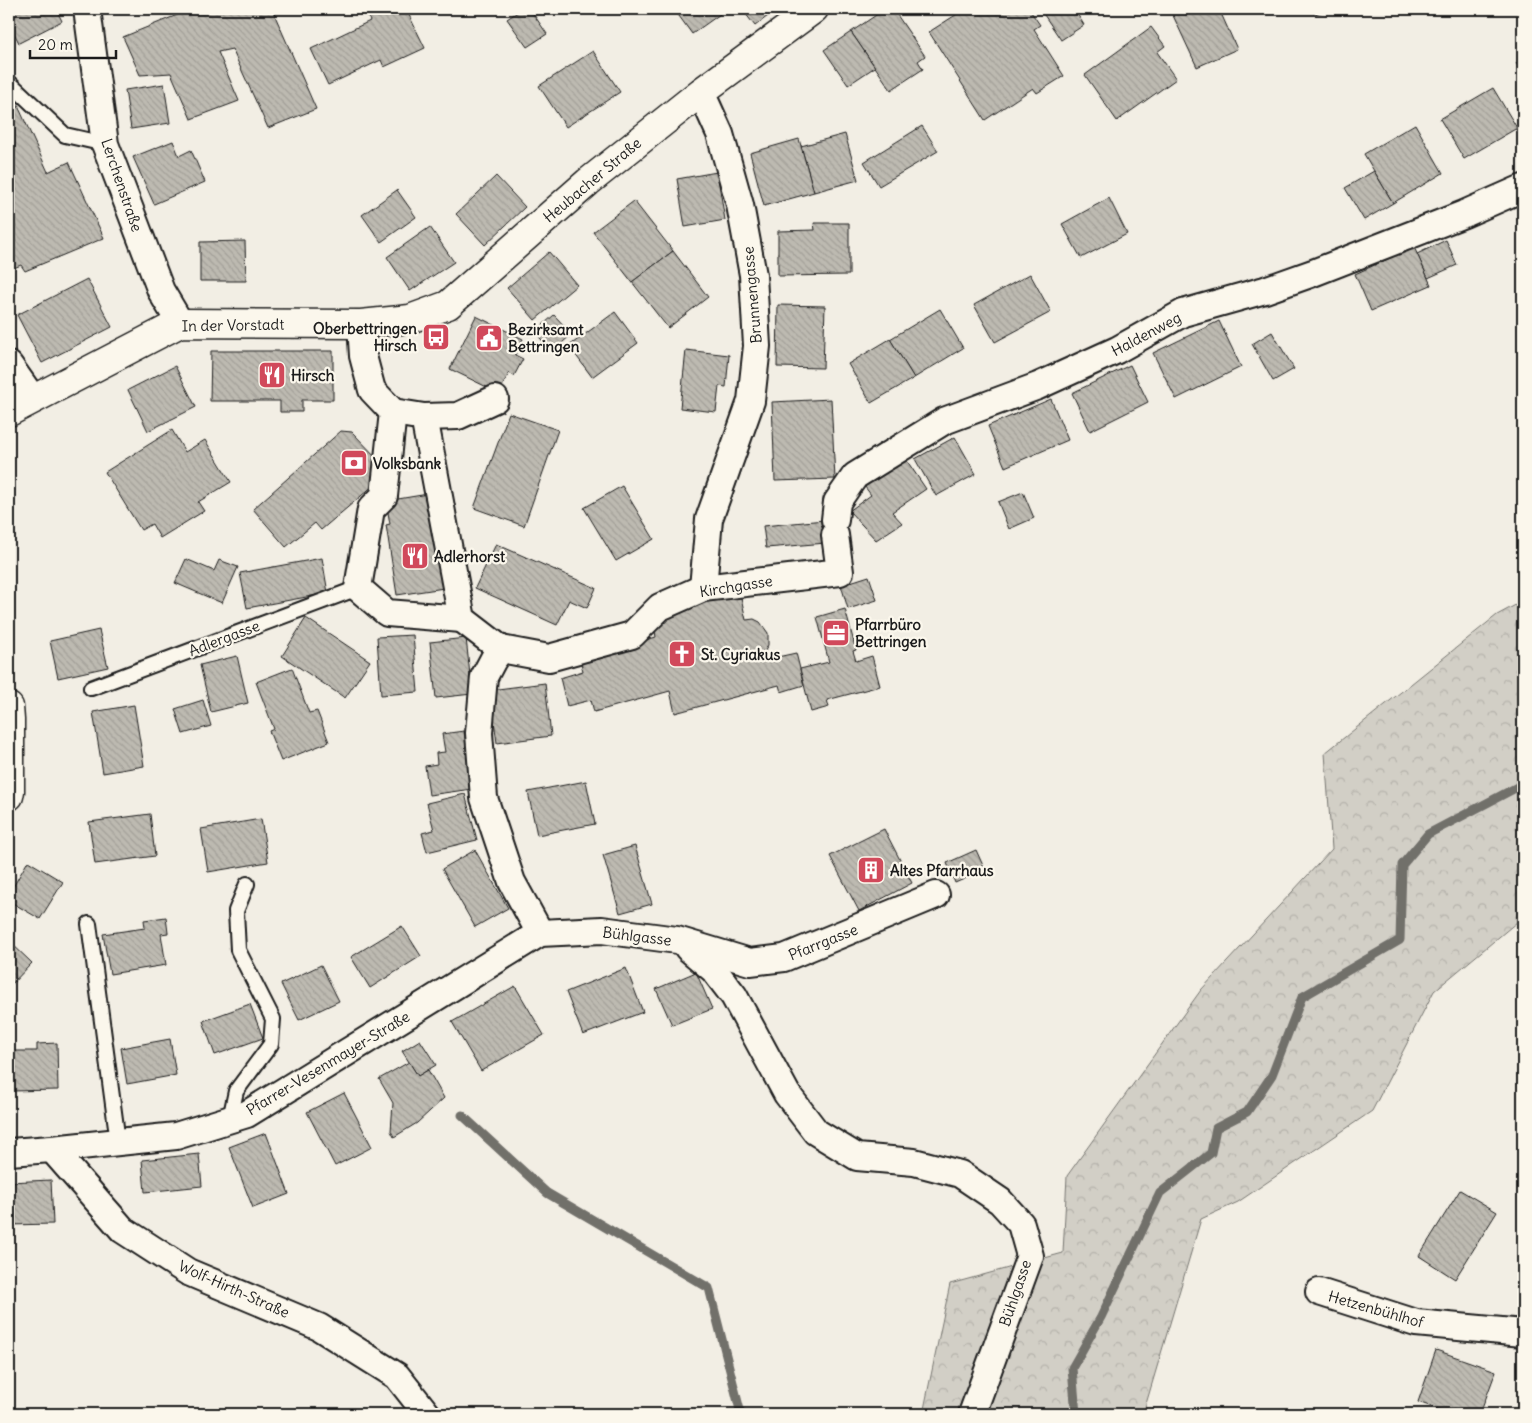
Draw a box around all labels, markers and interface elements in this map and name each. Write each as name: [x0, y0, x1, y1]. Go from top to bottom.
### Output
scale bar: [30, 28, 116, 60]
text: 20 m: [38, 35, 73, 54]
street label: Heubacher Straße: [539, 133, 645, 227]
street label: Lerchenstraße: [97, 136, 147, 234]
street label: Brunnengasse: [738, 246, 766, 344]
street label: Haldenweg: [1108, 308, 1184, 360]
street label: In der Vorstadt: [181, 315, 285, 335]
place label: Oberbettringen Hirsch: [313, 319, 417, 355]
place label: Bezirksamt Bettringen: [508, 320, 585, 357]
bus stop icon: Oberbettringen Hirsch: [421, 322, 451, 352]
public building icon: Bezirksamt Bettringen: [474, 323, 504, 353]
restaurant icon: Hirsch: [257, 360, 287, 390]
place label: Hirsch: [291, 366, 335, 385]
bank icon: Volksbank: [339, 448, 369, 478]
place label: Volksbank: [373, 454, 442, 473]
restaurant icon: Adlerhorst: [400, 541, 430, 571]
place label: Adlerhorst: [434, 547, 506, 566]
street label: Kirchgasse: [698, 571, 774, 601]
place label: Pfarrbüro Bettringen: [855, 615, 927, 652]
street label: Adlergasse: [186, 616, 262, 660]
office icon: Pfarrbüro Bettringen: [821, 618, 851, 648]
church icon: St. Cyriakus: [667, 639, 697, 669]
place label: St. Cyriakus: [701, 645, 780, 665]
building icon: Altes Pfarrhaus: [856, 855, 886, 885]
place label: Altes Pfarrhaus: [890, 861, 994, 880]
street label: Pfarrgasse: [786, 920, 860, 964]
street label: Bühlgasse: [601, 922, 673, 950]
street label: Pfarrer-Vesenmayer-Straße: [243, 1007, 413, 1119]
street label: Wolf-Hirth-Straße: [176, 1256, 292, 1322]
street label: Bühlgasse: [995, 1257, 1035, 1329]
street label: Hetzenbühlhof: [1326, 1286, 1427, 1332]

